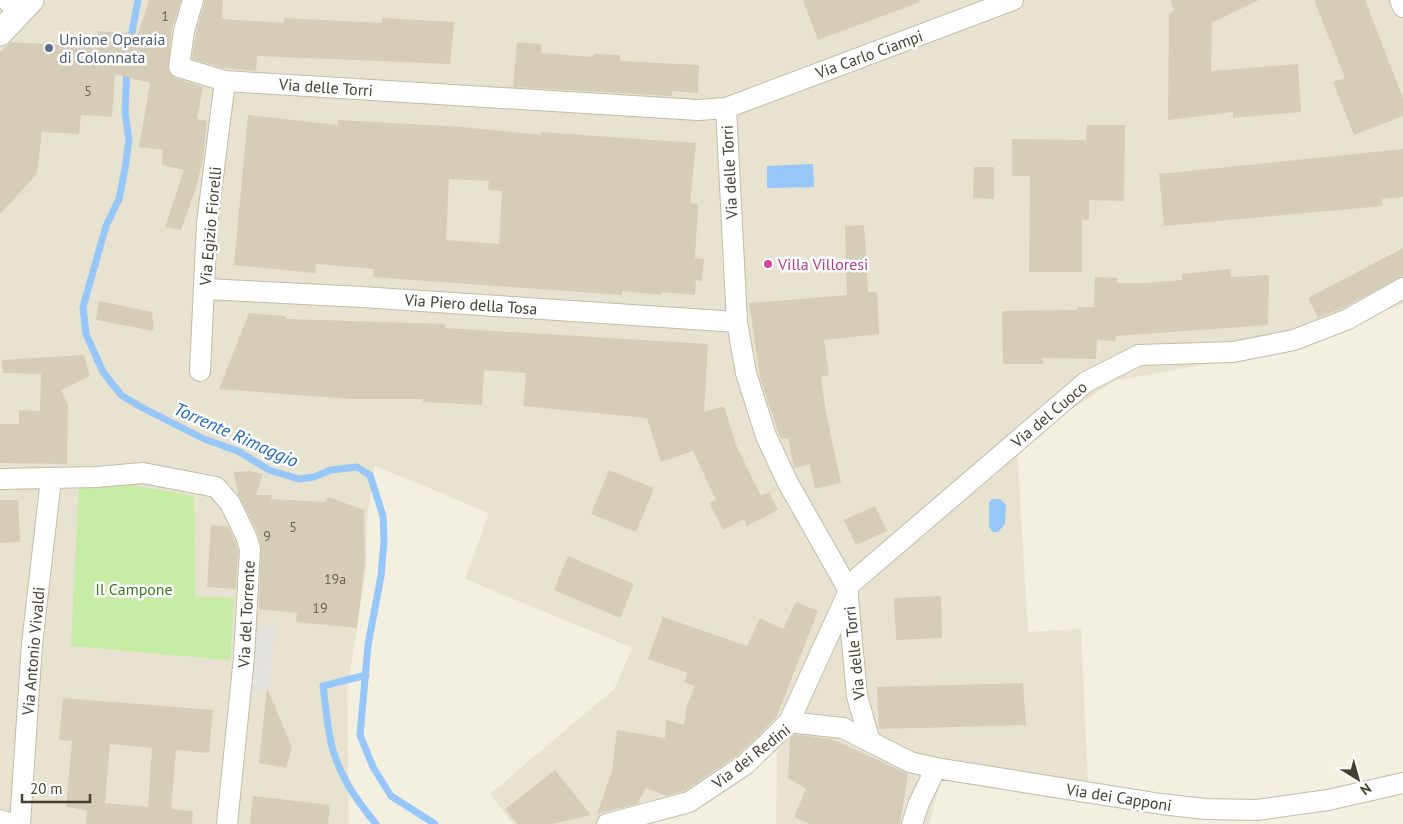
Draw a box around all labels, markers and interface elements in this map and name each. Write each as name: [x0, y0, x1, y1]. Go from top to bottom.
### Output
house number: 1: [161, 7, 169, 25]
street label: Via Carlo Ciampi: [812, 25, 925, 83]
place label: Unione Operaia di Colonnata: [59, 29, 166, 67]
marker: Unione Operaia di Colonnata: [43, 42, 55, 54]
street label: Via delle Torri: [277, 74, 374, 100]
house number: 5: [84, 82, 92, 100]
street label: Via delle Torri: [717, 124, 742, 221]
street label: Via Egizio Fiorelli: [195, 166, 225, 287]
place label: Villa Villoresi: [777, 254, 868, 274]
marker: Villa Villoresi: [762, 258, 774, 270]
street label: Via Piero della Tosa: [403, 289, 538, 319]
street label: Via del Cuoco: [1006, 377, 1091, 452]
water label: Torrente Rimaggio: [170, 397, 302, 472]
house number: 5: [289, 518, 297, 536]
house number: 9: [263, 527, 271, 545]
street label: Via del Torrente: [233, 560, 259, 669]
house number: 19a: [324, 570, 346, 588]
park label: Il Campone: [95, 579, 173, 599]
street label: Via Antonio Vivaldi: [17, 586, 49, 717]
house number: 19: [312, 599, 328, 617]
street label: Via delle Torri: [839, 605, 869, 702]
street label: Via dei Redini: [707, 719, 794, 793]
north arrow: [1333, 754, 1383, 804]
scale bar: [22, 772, 90, 804]
text: 20 m: [30, 779, 63, 798]
street label: Via dei Capponi: [1064, 779, 1173, 815]
text: N: [1357, 779, 1375, 799]

